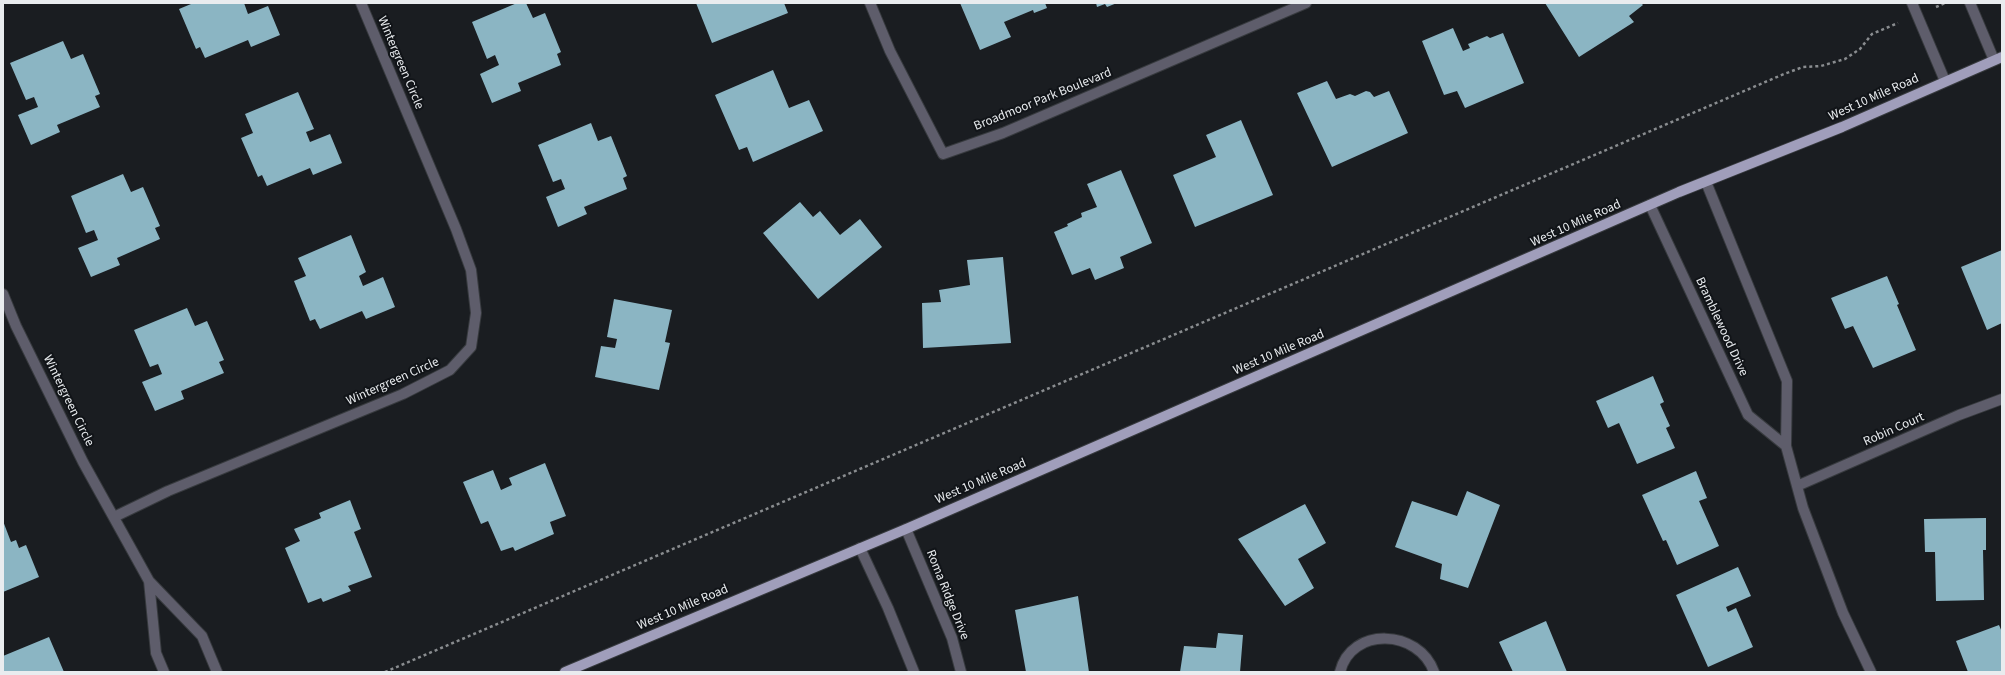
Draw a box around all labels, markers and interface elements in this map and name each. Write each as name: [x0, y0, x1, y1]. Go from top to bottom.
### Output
street label: Wintergreen Circle: [373, 14, 427, 112]
street label: Broadmoor Park Boulevard: [972, 65, 1114, 135]
street label: West 10 Mile Road: [1826, 71, 1922, 125]
street label: West 10 Mile Road: [1528, 197, 1624, 251]
street label: Bramblewood Drive: [1691, 275, 1751, 379]
street label: West 10 Mile Road: [1231, 327, 1327, 379]
street label: Wintergreen Circle: [39, 353, 97, 449]
street label: Wintergreen Circle: [344, 355, 442, 409]
street label: Robin Court: [1861, 410, 1927, 450]
street label: West 10 Mile Road: [933, 456, 1029, 508]
street label: Roma Ridge Drive: [922, 548, 972, 642]
street label: West 10 Mile Road: [635, 582, 731, 634]

